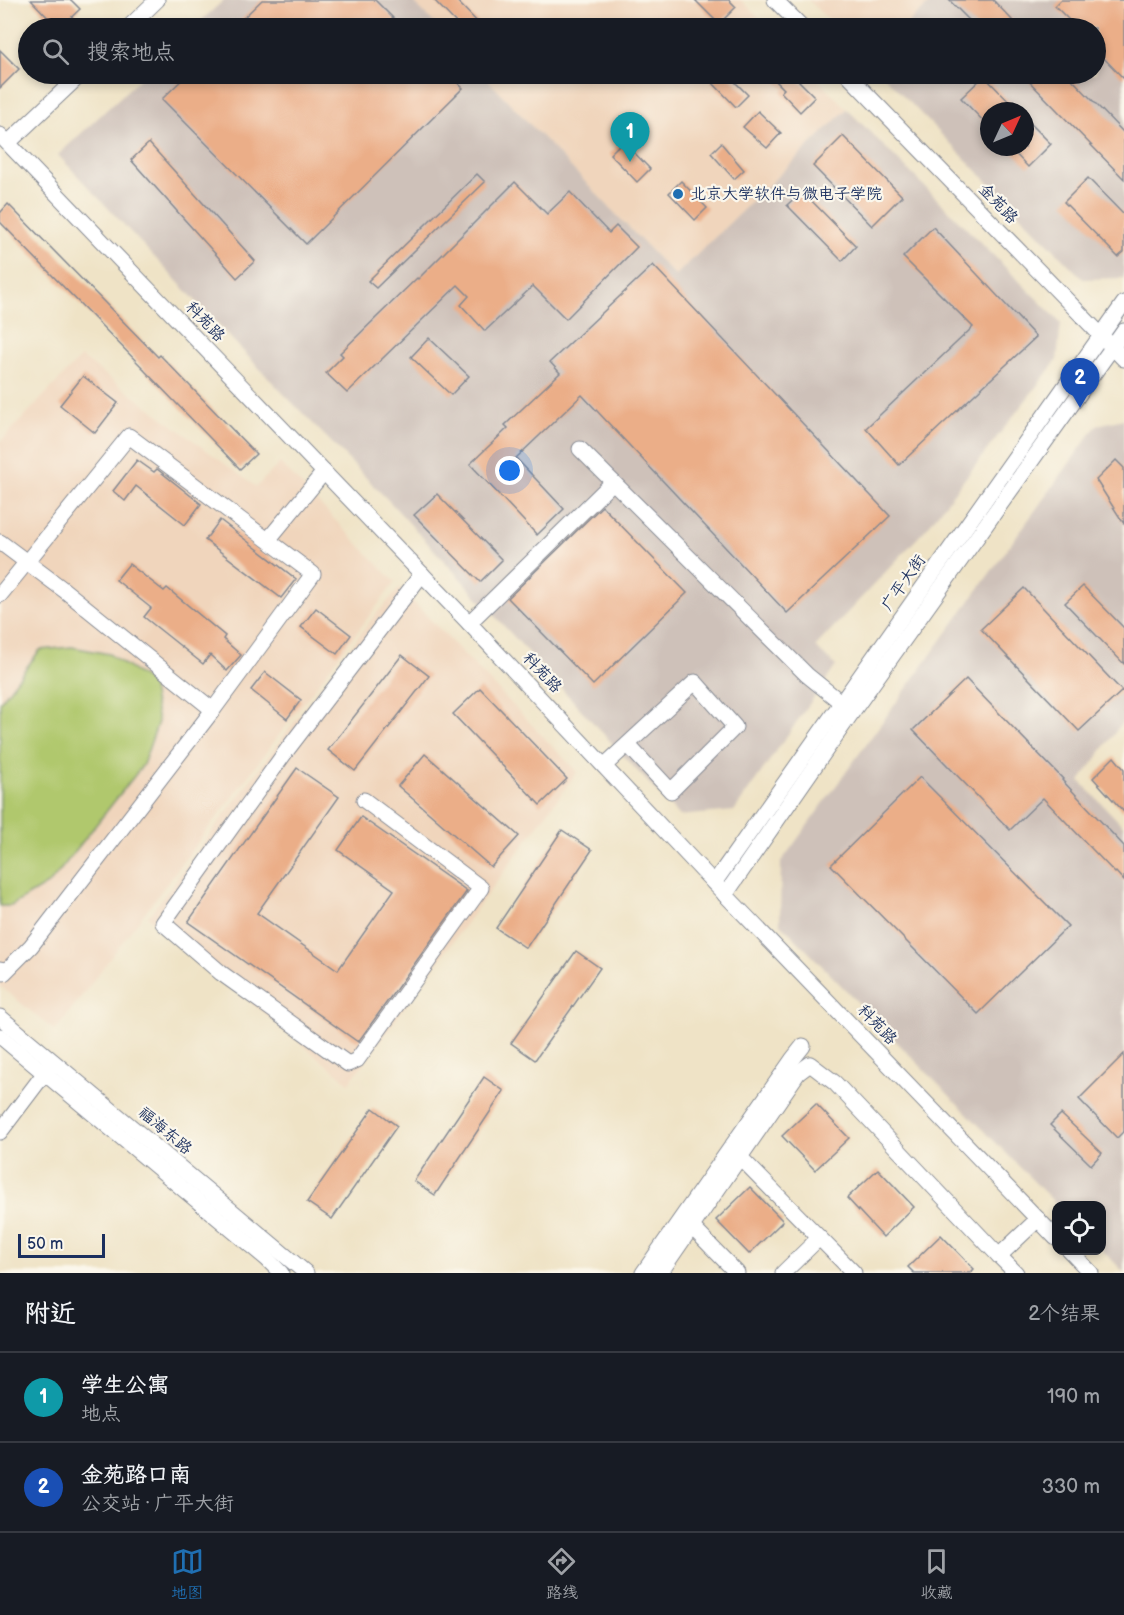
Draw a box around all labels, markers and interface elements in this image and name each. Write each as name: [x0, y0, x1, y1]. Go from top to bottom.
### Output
search box: [18, 18, 1106, 84]
icon: search: [39, 35, 72, 68]
text: 搜索地点: [87, 39, 175, 66]
north arrow: [980, 102, 1034, 156]
pin: 1: [610, 112, 650, 162]
street label: 金苑路: [974, 180, 1022, 228]
place label: 北京大学软件与微电子学院: [690, 185, 882, 204]
marker: 北京大学软件与微电子学院: [671, 187, 685, 201]
street label: 科苑路: [181, 298, 229, 346]
pin: 2: [1060, 358, 1100, 408]
your location: [495, 456, 524, 485]
street label: 广平大街: [878, 551, 930, 615]
street label: 科苑路: [519, 649, 565, 697]
street label: 科苑路: [853, 1001, 901, 1049]
street label: 福海东路: [134, 1103, 196, 1159]
map controls: [1052, 1201, 1106, 1255]
button: locate: [1052, 1201, 1106, 1255]
scale bar: [18, 1231, 105, 1258]
text: 50 m: [27, 1235, 63, 1254]
text: 附近: [24, 1299, 76, 1330]
text: 2个结果: [1028, 1302, 1100, 1326]
text: 学生公寓: [81, 1372, 169, 1399]
text: 1: [39, 1385, 48, 1409]
text: 190 m: [1047, 1385, 1100, 1409]
text: 地点: [81, 1402, 121, 1426]
text: 金苑路口南: [81, 1462, 191, 1489]
text: 2: [38, 1475, 49, 1499]
text: 330 m: [1042, 1475, 1100, 1499]
text: 公交站 · 广平大街: [81, 1492, 234, 1516]
tab: 地图: [171, 1545, 204, 1603]
tab: 路线: [545, 1545, 578, 1603]
tab: 收藏: [920, 1545, 953, 1603]

